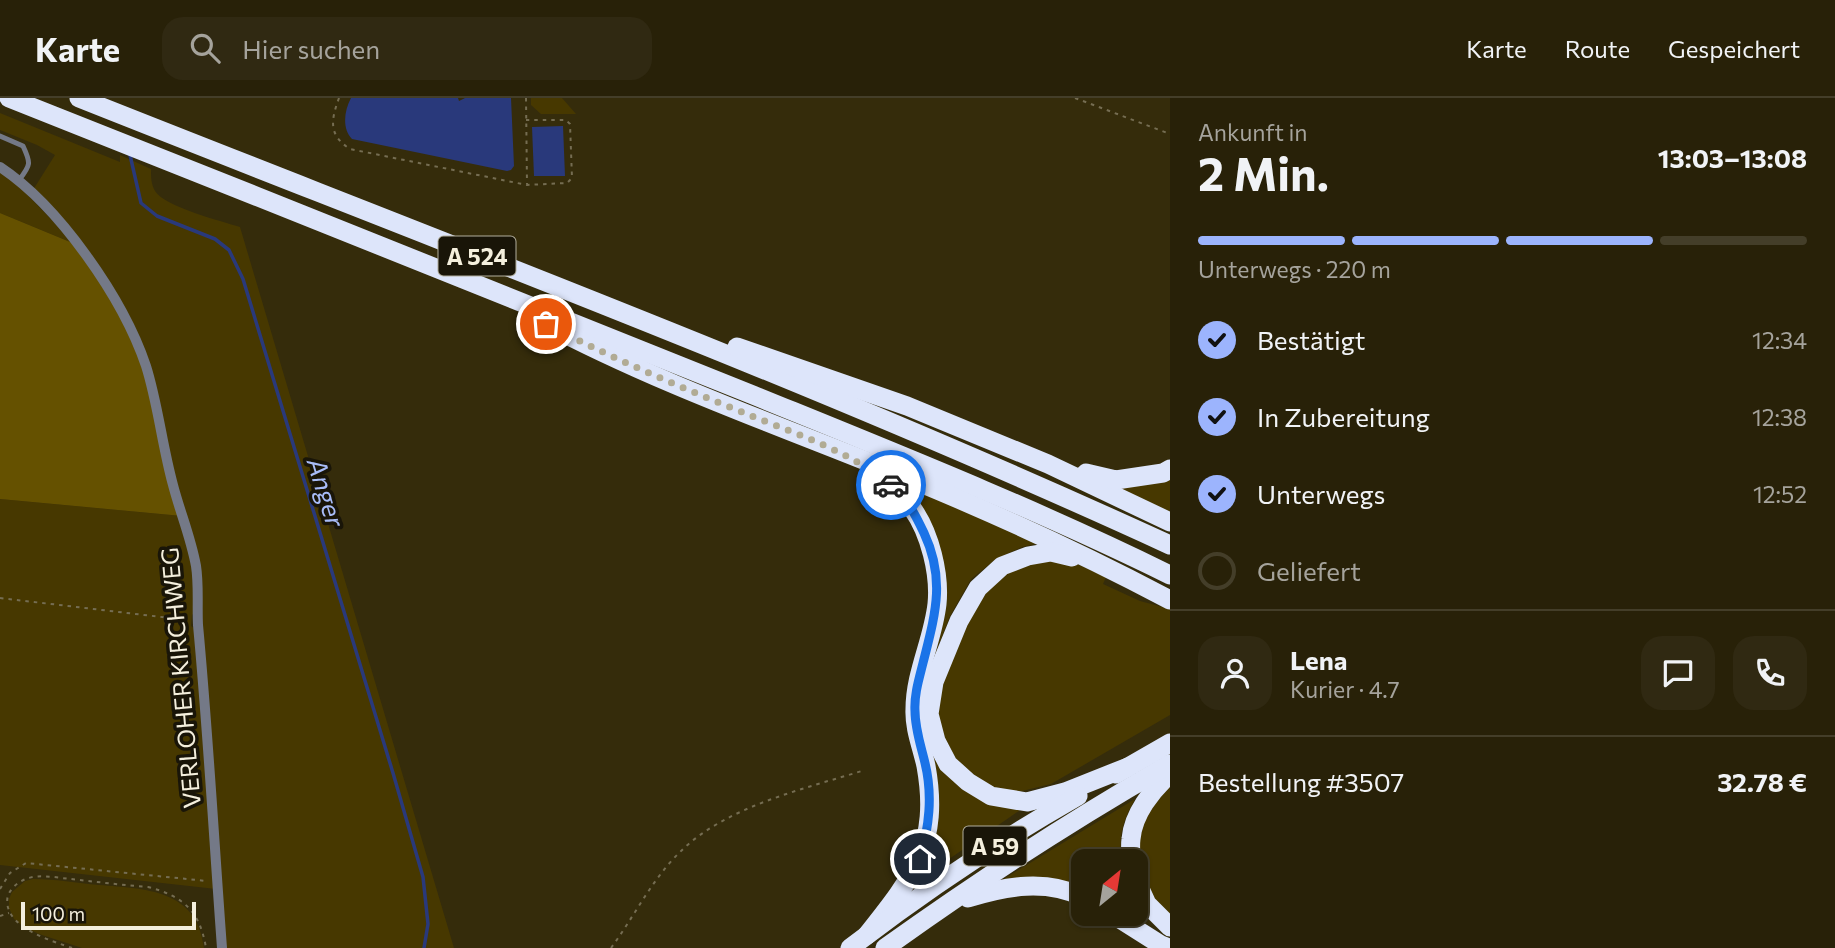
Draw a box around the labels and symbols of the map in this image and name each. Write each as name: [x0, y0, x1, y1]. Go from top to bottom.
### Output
road number: A 524: [438, 237, 516, 276]
pin: [516, 294, 576, 354]
courier: [856, 450, 926, 520]
water label: Anger: [302, 453, 353, 532]
street label: VERLOHER KIRCHWEG: [154, 546, 206, 810]
road number: A 59: [964, 826, 1026, 866]
pin: [890, 829, 950, 889]
north arrow: [1071, 849, 1148, 926]
scale bar: [21, 899, 196, 931]

